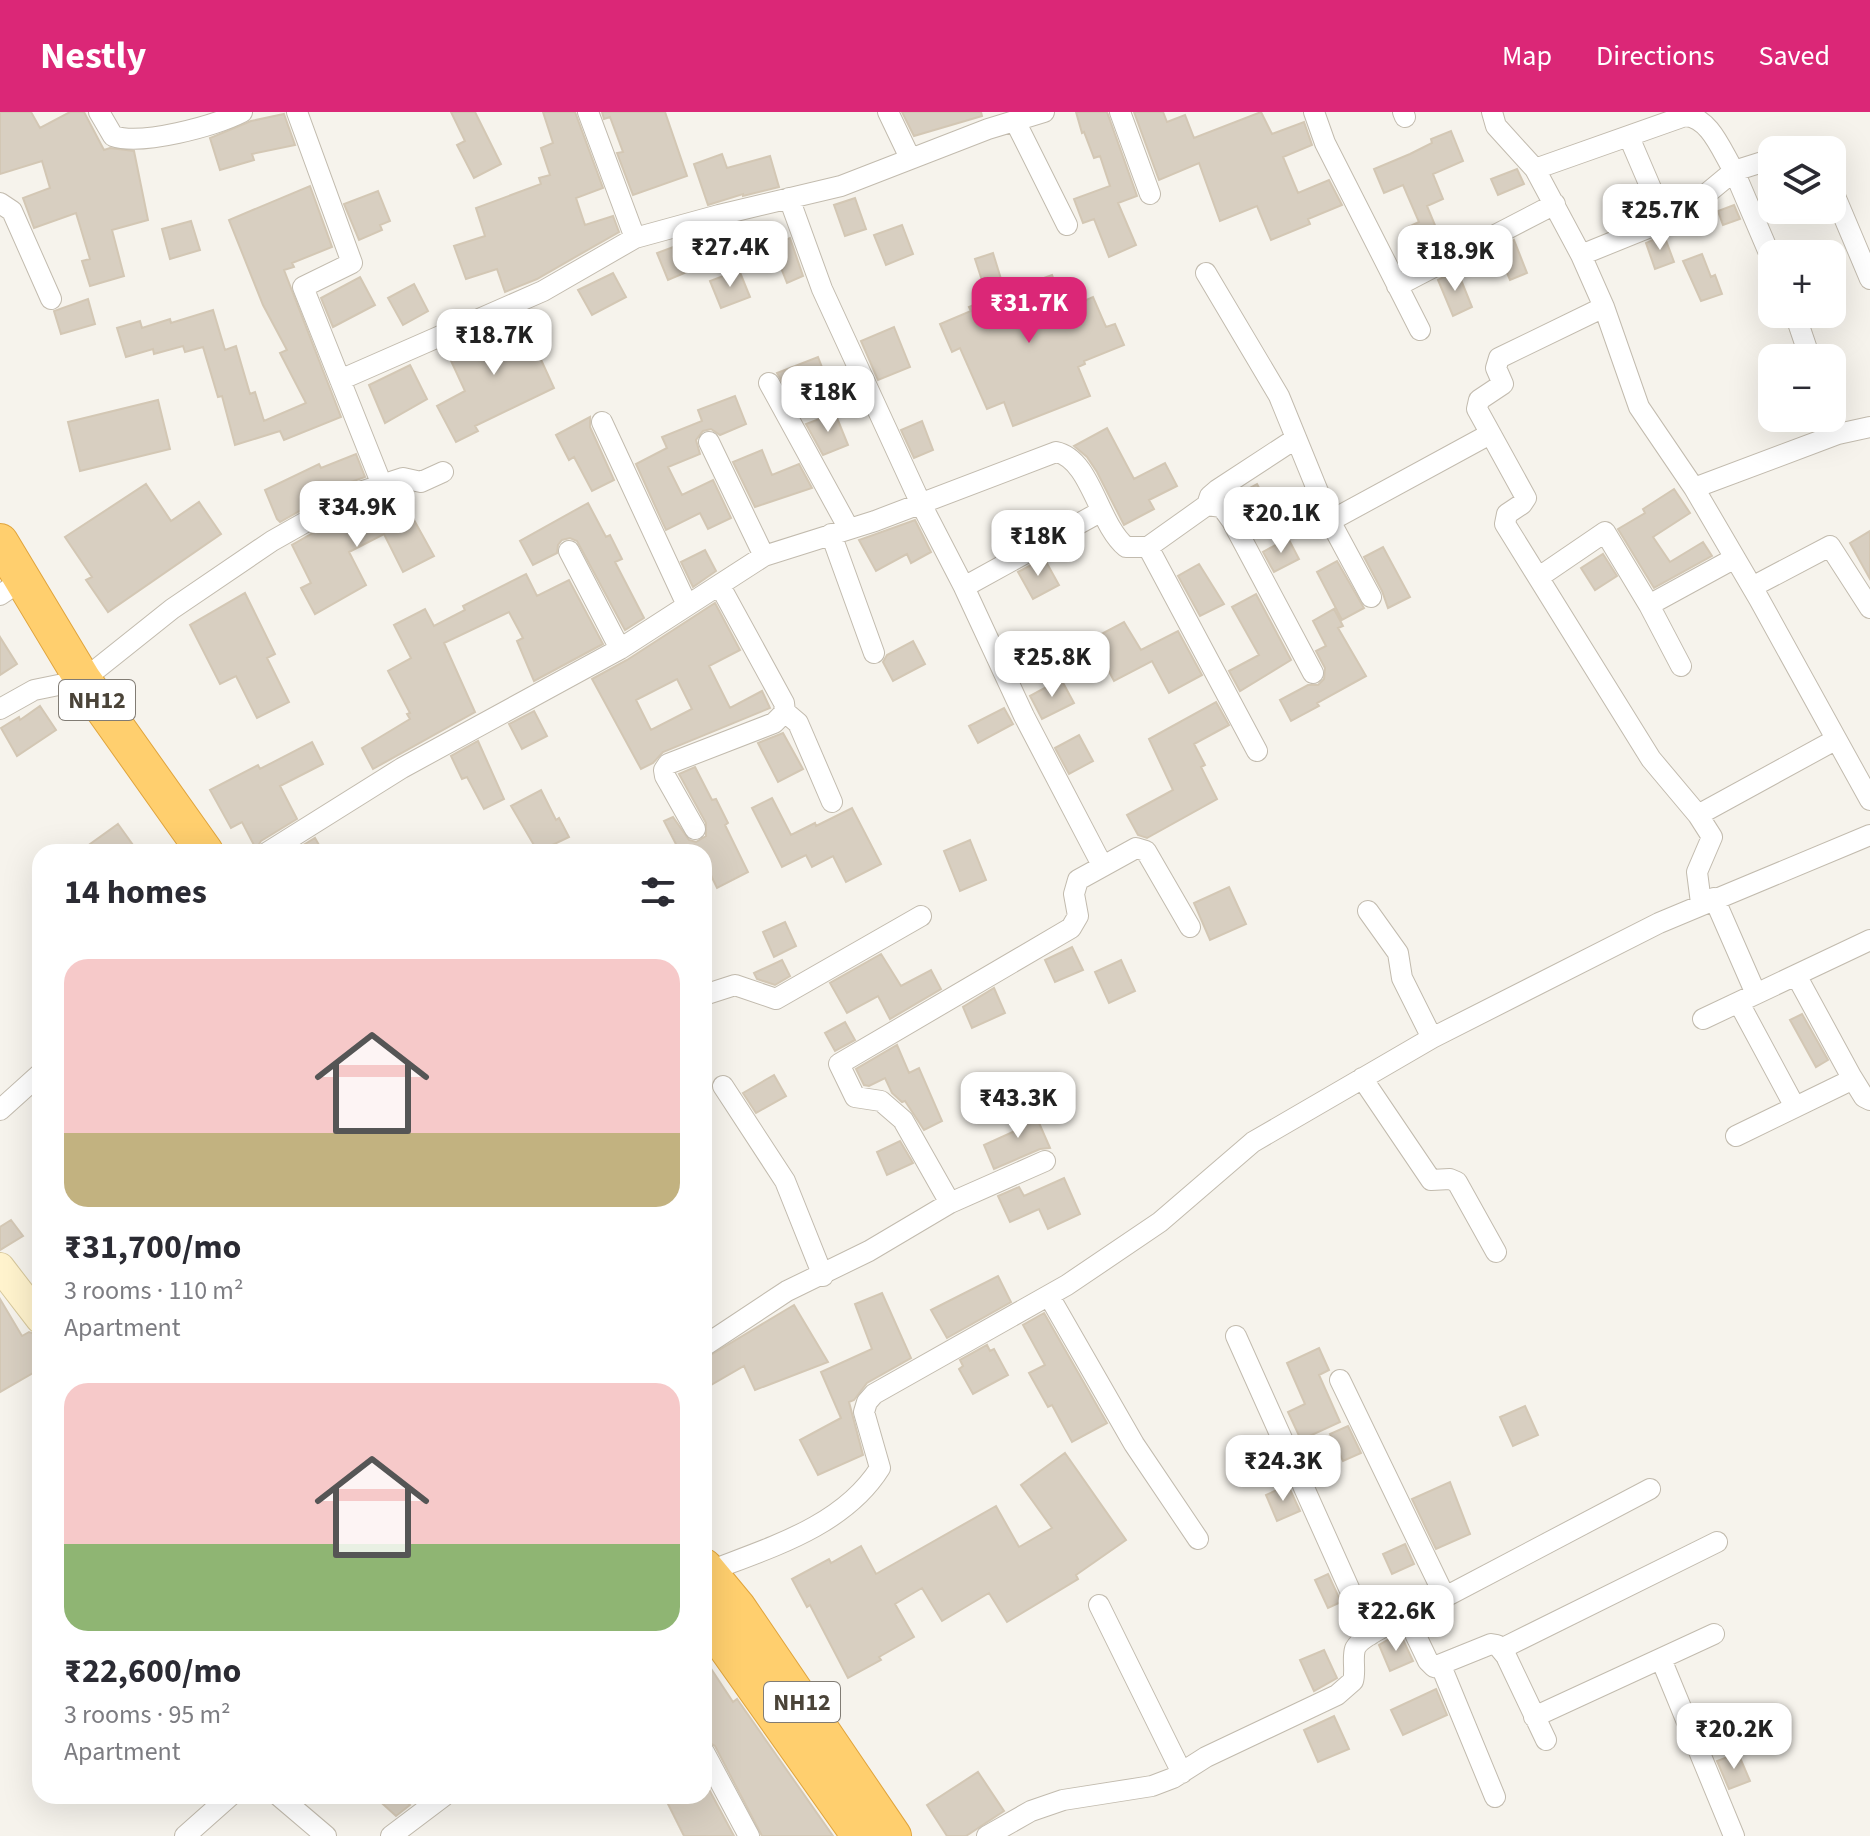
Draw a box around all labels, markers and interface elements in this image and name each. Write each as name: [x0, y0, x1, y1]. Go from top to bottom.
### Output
text: Nestly: [40, 29, 146, 83]
text: Map: [1502, 36, 1552, 76]
text: Directions: [1596, 36, 1715, 76]
text: Saved: [1759, 36, 1830, 76]
map controls: [1758, 136, 1846, 432]
button: layers: [1758, 136, 1846, 224]
pin: ₹25.7K: [1595, 184, 1725, 252]
text: ₹25.7K: [1621, 191, 1699, 228]
pin: ₹27.4K: [665, 221, 795, 289]
pin: ₹18.9K: [1390, 225, 1520, 293]
text: ₹27.4K: [691, 228, 769, 265]
text: ₹18.9K: [1416, 232, 1494, 269]
button: +: [1758, 240, 1846, 328]
pin: ₹31.7K: [964, 277, 1094, 345]
text: ₹31.7K: [990, 284, 1068, 321]
pin: ₹18.7K: [429, 309, 559, 377]
text: ₹18.7K: [455, 316, 533, 353]
button: −: [1758, 344, 1846, 432]
pin: ₹18K: [781, 366, 875, 434]
text: ₹18K: [799, 373, 857, 410]
pin: ₹34.9K: [292, 481, 422, 549]
pin: ₹20.1K: [1216, 487, 1346, 555]
text: ₹34.9K: [318, 488, 396, 525]
text: ₹20.1K: [1242, 494, 1320, 531]
pin: ₹18K: [991, 510, 1085, 578]
text: ₹18K: [1009, 517, 1067, 554]
pin: ₹25.8K: [987, 631, 1117, 699]
text: ₹25.8K: [1013, 638, 1091, 675]
road number: NH12: [59, 680, 135, 720]
text: 14 homes: [64, 868, 207, 917]
icon: filters: [636, 870, 680, 914]
icon: home: [300, 1011, 444, 1155]
pin: ₹43.3K: [953, 1072, 1083, 1140]
text: ₹43.3K: [979, 1079, 1057, 1116]
text: ₹31,700/mo: [64, 1223, 241, 1272]
text: 3 rooms · 110 m²: [64, 1272, 243, 1309]
text: Apartment: [64, 1309, 181, 1346]
icon: home: [300, 1435, 444, 1579]
pin: ₹24.3K: [1218, 1435, 1348, 1503]
text: ₹24.3K: [1244, 1442, 1322, 1479]
pin: ₹22.6K: [1331, 1585, 1461, 1653]
text: ₹22.6K: [1357, 1592, 1435, 1629]
text: ₹22,600/mo: [64, 1647, 241, 1696]
road number: NH12: [764, 1682, 840, 1722]
text: 3 rooms · 95 m²: [64, 1696, 231, 1733]
pin: ₹20.2K: [1669, 1703, 1799, 1771]
text: ₹20.2K: [1695, 1710, 1773, 1747]
text: Apartment: [64, 1733, 181, 1770]

